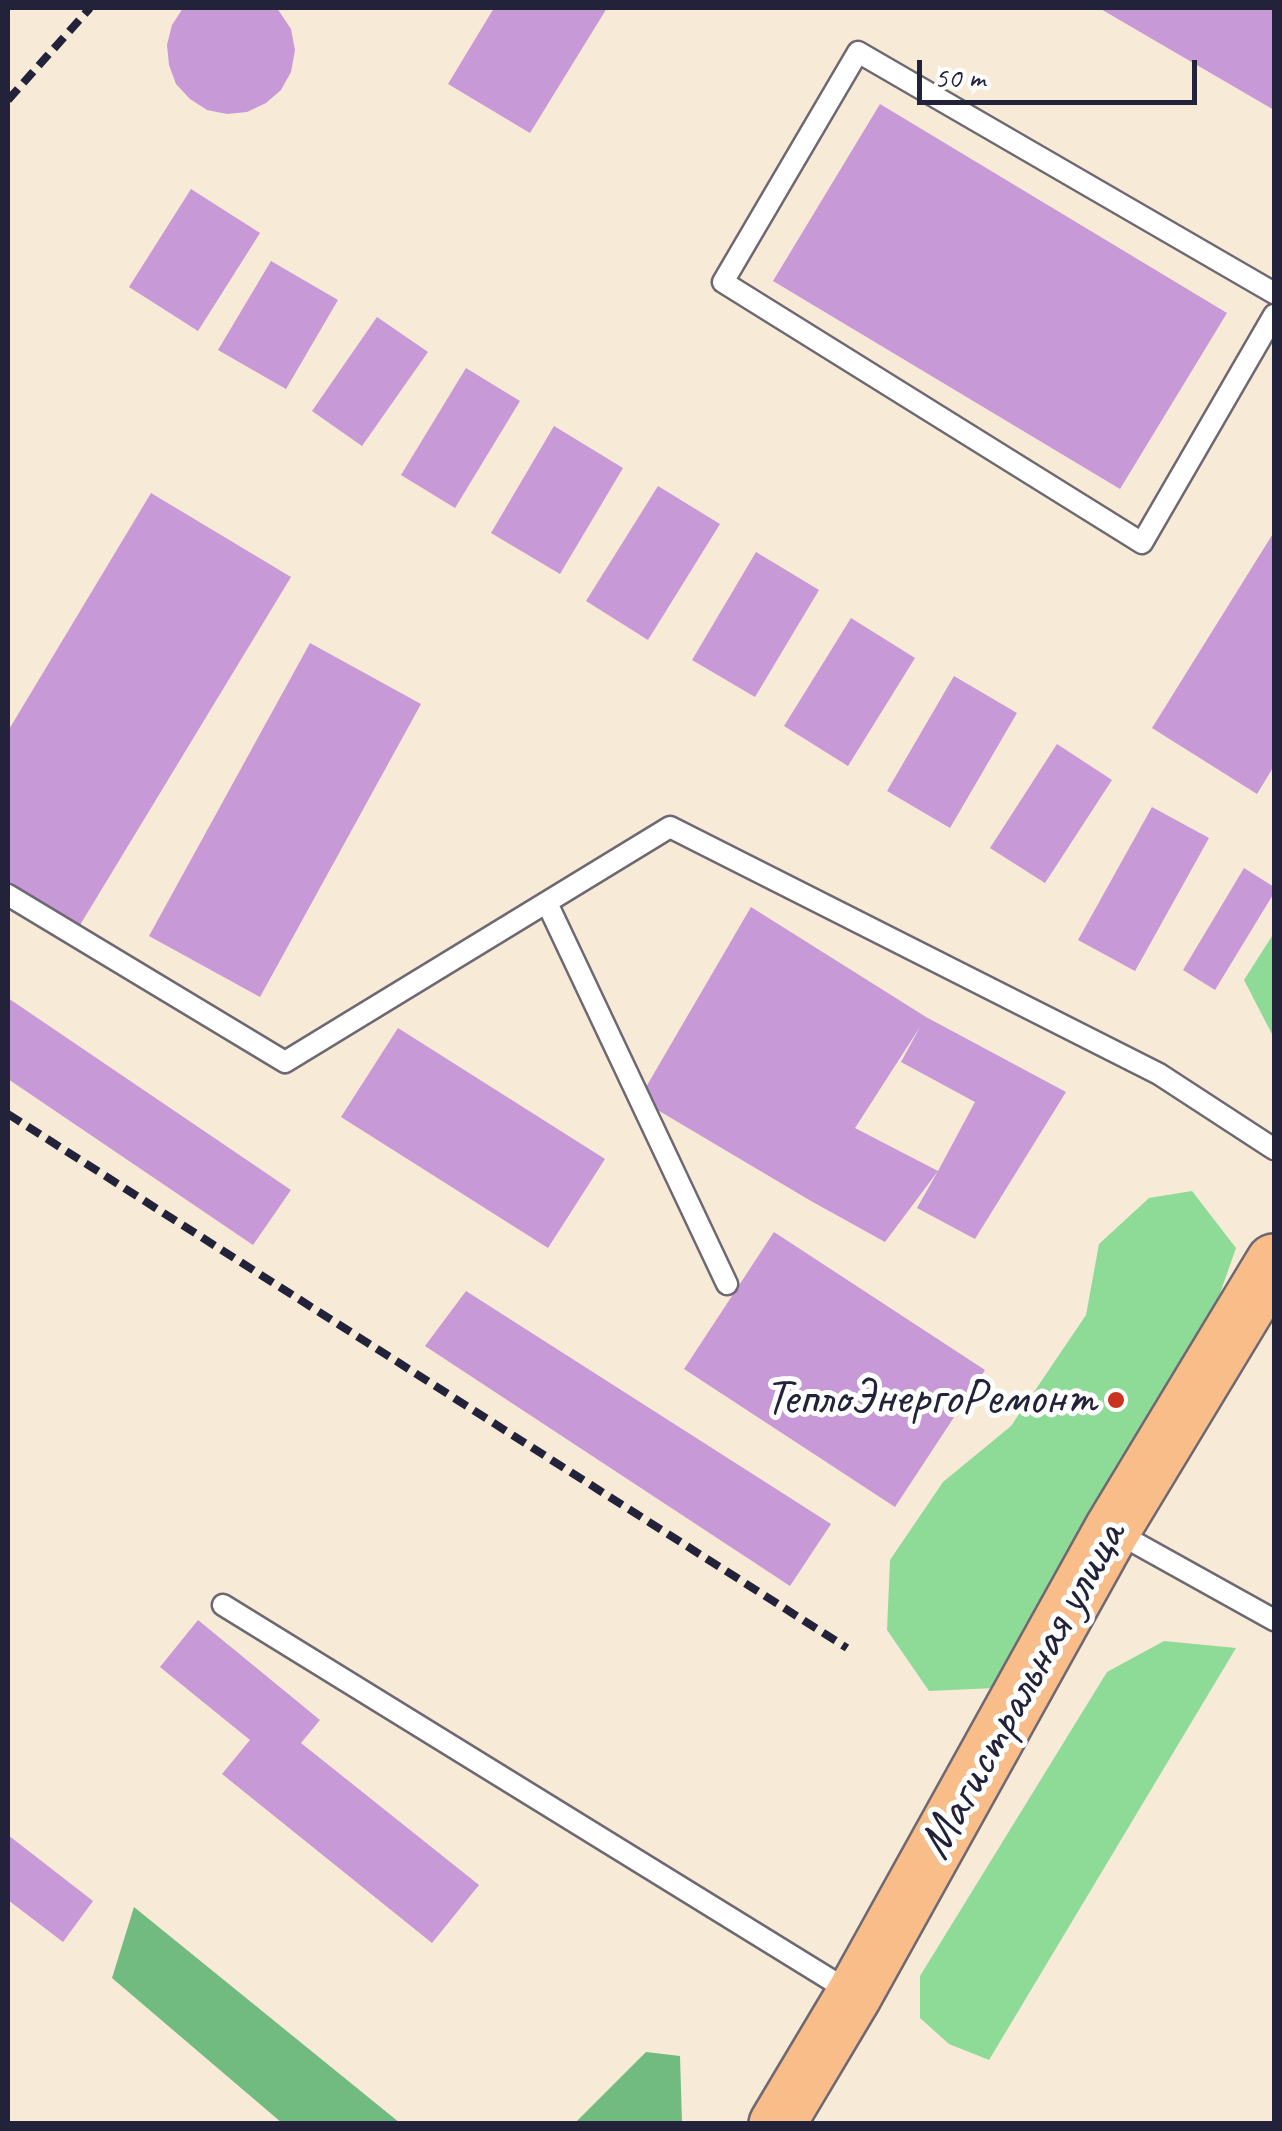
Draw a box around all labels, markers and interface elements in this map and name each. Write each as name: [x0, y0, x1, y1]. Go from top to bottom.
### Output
scale bar: [922, 40, 1202, 102]
text: 50 m: [934, 58, 985, 96]
place label: ТеплоЭнергоРемонт: [764, 1370, 1096, 1430]
marker: ТеплоЭнергоРемонт: [1105, 1389, 1127, 1411]
street label: Магистральная улица: [906, 1512, 1140, 1870]

